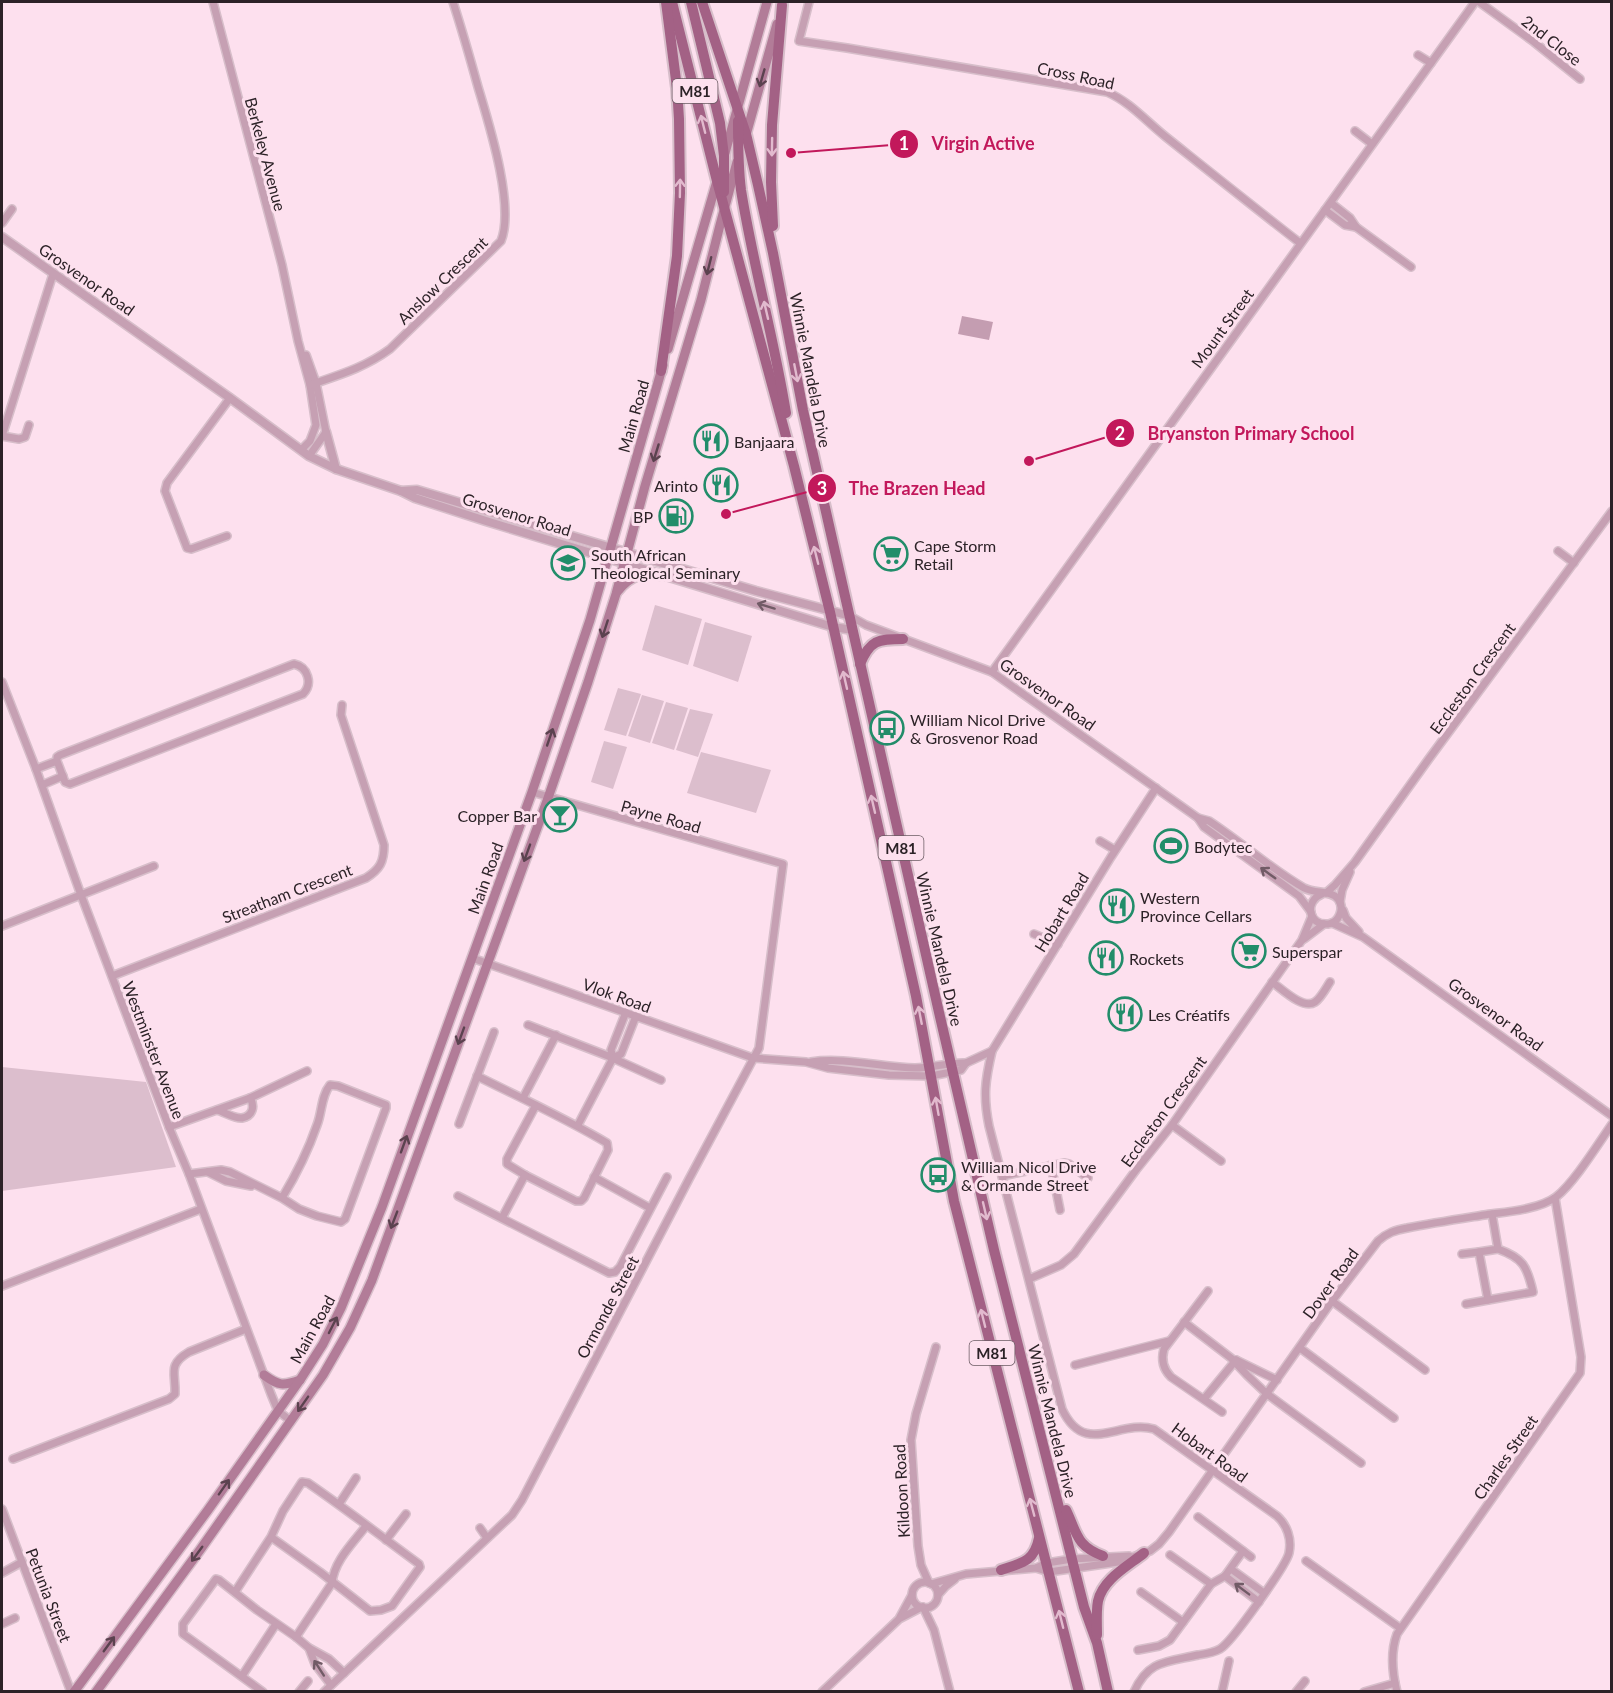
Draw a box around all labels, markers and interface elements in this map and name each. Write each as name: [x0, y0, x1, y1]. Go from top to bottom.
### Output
street label: 2nd Close: [1518, 11, 1586, 69]
street label: Cross Road: [1036, 58, 1116, 92]
one-way arrow: [756, 68, 767, 87]
road number: M81: [672, 79, 718, 103]
street label: Berkeley Avenue: [242, 95, 290, 213]
one-way arrow: [697, 115, 709, 134]
callout: Virgin Active: [889, 126, 1047, 162]
text: 1: [899, 132, 909, 154]
text: Virgin Active: [930, 132, 1035, 154]
one-way arrow: [766, 137, 777, 157]
one-way arrow: [674, 178, 686, 198]
street label: Anslow Crescent: [393, 232, 491, 328]
street label: Grosvenor Road: [35, 239, 139, 319]
one-way arrow: [703, 256, 715, 275]
street label: Mount Street: [1187, 284, 1257, 371]
street label: Winnie Mandela Drive: [787, 291, 835, 449]
one-way arrow: [760, 301, 771, 320]
one-way arrow: [791, 362, 802, 382]
street label: Main Road: [614, 377, 652, 455]
callout: Bryanston Primary School: [1105, 415, 1366, 451]
text: 2: [1115, 422, 1125, 444]
text: Bryanston Primary School: [1148, 422, 1354, 444]
restaurant icon: Banjaara: [693, 423, 729, 459]
place label: Banjaara: [734, 432, 795, 451]
one-way arrow: [649, 443, 660, 462]
restaurant icon: Arinto: [703, 467, 739, 503]
callout: The Brazen Head: [807, 470, 998, 506]
place label: Arinto: [654, 476, 698, 495]
text: 3: [817, 477, 827, 499]
text: The Brazen Head: [849, 477, 986, 499]
street label: Grosvenor Road: [460, 488, 574, 540]
fuel station icon: BP: [658, 498, 694, 534]
place label: BP: [633, 507, 653, 526]
supermarket icon: Cape Storm Retail: [873, 536, 909, 572]
place label: Cape Storm Retail: [914, 536, 996, 573]
school or university icon: South African Theological Seminary: [550, 545, 586, 581]
place label: South African Theological Seminary: [591, 545, 741, 582]
one-way arrow: [810, 545, 822, 564]
one-way arrow: [757, 600, 776, 611]
street label: Eccleston Crescent: [1425, 618, 1519, 737]
one-way arrow: [599, 619, 610, 638]
street label: Grosvenor Road: [996, 654, 1100, 734]
one-way arrow: [839, 671, 851, 690]
bus stop icon: William Nicol Drive & Grosvenor Road: [869, 710, 905, 746]
place label: William Nicol Drive & Grosvenor Road: [910, 710, 1045, 747]
one-way arrow: [546, 728, 557, 747]
one-way arrow: [867, 795, 879, 814]
street label: Payne Road: [619, 796, 703, 836]
bar icon: Copper Bar: [542, 797, 578, 833]
place label: Copper Bar: [457, 806, 537, 825]
sports icon: Bodytec: [1153, 828, 1189, 864]
road number: M81: [878, 836, 924, 860]
place label: Bodytec: [1194, 837, 1253, 856]
street label: Main Road: [463, 840, 507, 916]
one-way arrow: [521, 843, 532, 862]
street label: Streatham Crescent: [219, 859, 355, 927]
one-way arrow: [1261, 867, 1277, 879]
street label: Hobart Road: [1030, 869, 1092, 955]
street label: Winnie Mandela Drive: [913, 870, 967, 1028]
restaurant icon: Western Province Cellars: [1099, 888, 1135, 924]
place label: Western Province Cellars: [1140, 888, 1252, 925]
supermarket icon: Superspar: [1231, 933, 1267, 969]
restaurant icon: Rockets: [1088, 940, 1124, 976]
place label: Superspar: [1272, 942, 1342, 961]
place label: Rockets: [1129, 949, 1184, 968]
street label: Grosvenor Road: [1445, 973, 1547, 1055]
street label: Vlok Road: [580, 974, 654, 1016]
street label: Westminster Avenue: [119, 979, 189, 1121]
restaurant icon: Les Créatifs: [1107, 996, 1143, 1032]
place label: Les Créatifs: [1148, 1005, 1230, 1024]
one-way arrow: [914, 1006, 925, 1025]
one-way arrow: [454, 1027, 465, 1045]
street label: Eccleston Crescent: [1116, 1051, 1210, 1170]
one-way arrow: [931, 1097, 942, 1117]
one-way arrow: [400, 1135, 411, 1154]
bus stop icon: William Nicol Drive & Ormande Street: [920, 1157, 956, 1193]
place label: William Nicol Drive & Ormande Street: [961, 1157, 1096, 1194]
one-way arrow: [980, 1200, 991, 1220]
one-way arrow: [388, 1210, 399, 1229]
street label: Dover Road: [1298, 1244, 1362, 1322]
street label: Ormonde Street: [572, 1252, 642, 1361]
street label: Main Road: [286, 1292, 338, 1366]
one-way arrow: [977, 1309, 988, 1328]
one-way arrow: [327, 1317, 339, 1335]
road number: M81: [970, 1341, 1014, 1365]
street label: Winnie Mandela Drive: [1025, 1342, 1081, 1500]
one-way arrow: [297, 1395, 309, 1412]
street label: Charles Street: [1469, 1411, 1541, 1503]
street label: Hobart Road: [1168, 1418, 1252, 1486]
street label: Kildoon Road: [889, 1444, 913, 1538]
one-way arrow: [218, 1480, 230, 1496]
one-way arrow: [1026, 1497, 1037, 1516]
street label: Petunia Street: [22, 1545, 76, 1645]
one-way arrow: [190, 1546, 203, 1562]
one-way arrow: [1234, 1583, 1250, 1595]
one-way arrow: [1055, 1610, 1066, 1629]
one-way arrow: [103, 1637, 115, 1653]
one-way arrow: [312, 1659, 325, 1676]

